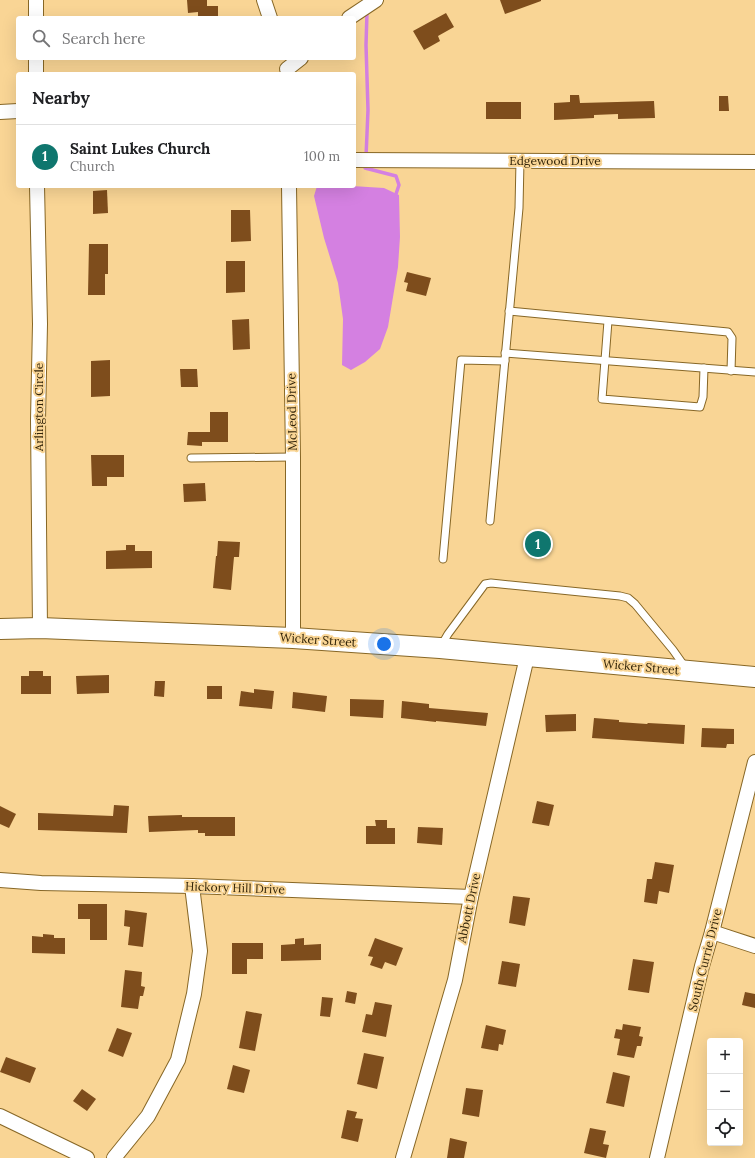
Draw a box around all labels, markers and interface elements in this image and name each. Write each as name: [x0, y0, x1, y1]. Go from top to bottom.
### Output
search box: [16, 16, 356, 60]
icon: search: [30, 27, 52, 49]
text: Search here: [62, 29, 145, 48]
text: Nearby: [32, 87, 90, 109]
text: Saint Lukes Church: [70, 139, 210, 158]
text: 1: [42, 148, 48, 165]
text: 100 m: [304, 148, 340, 165]
street label: Edgewood Drive: [509, 153, 601, 168]
text: Church: [70, 158, 115, 175]
street label: Arlington Circle: [31, 362, 46, 452]
street label: McLeod Drive: [283, 372, 300, 451]
pin: 1: [525, 529, 551, 559]
street label: Wicker Street: [279, 629, 357, 650]
your location: [374, 634, 394, 654]
street label: Wicker Street: [602, 656, 680, 677]
street label: Abbott Drive: [454, 871, 483, 945]
street label: Hickory Hill Drive: [185, 878, 286, 897]
street label: South Currie Drive: [685, 907, 725, 1013]
map controls: [707, 1038, 743, 1146]
button: +: [707, 1038, 743, 1074]
button: −: [707, 1074, 743, 1110]
button: locate: [707, 1110, 743, 1146]

